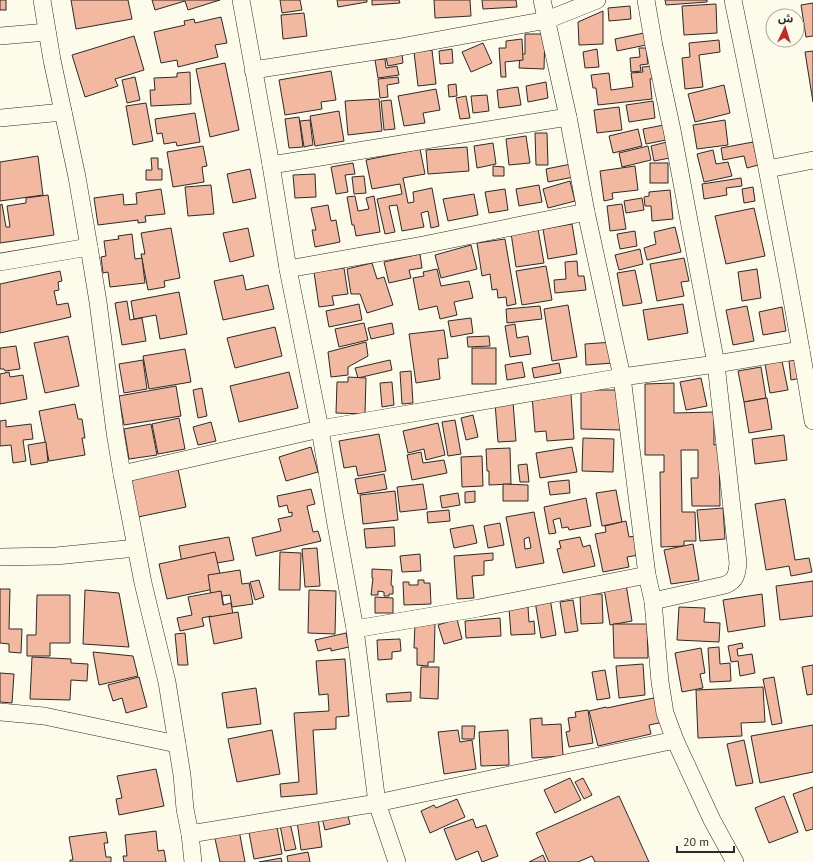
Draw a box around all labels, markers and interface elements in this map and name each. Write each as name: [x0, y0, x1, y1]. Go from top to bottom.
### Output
north arrow: [765, 8, 805, 48]
text: ش: [778, 11, 794, 26]
scale bar: [677, 828, 734, 854]
text: 20 m: [683, 834, 709, 849]

